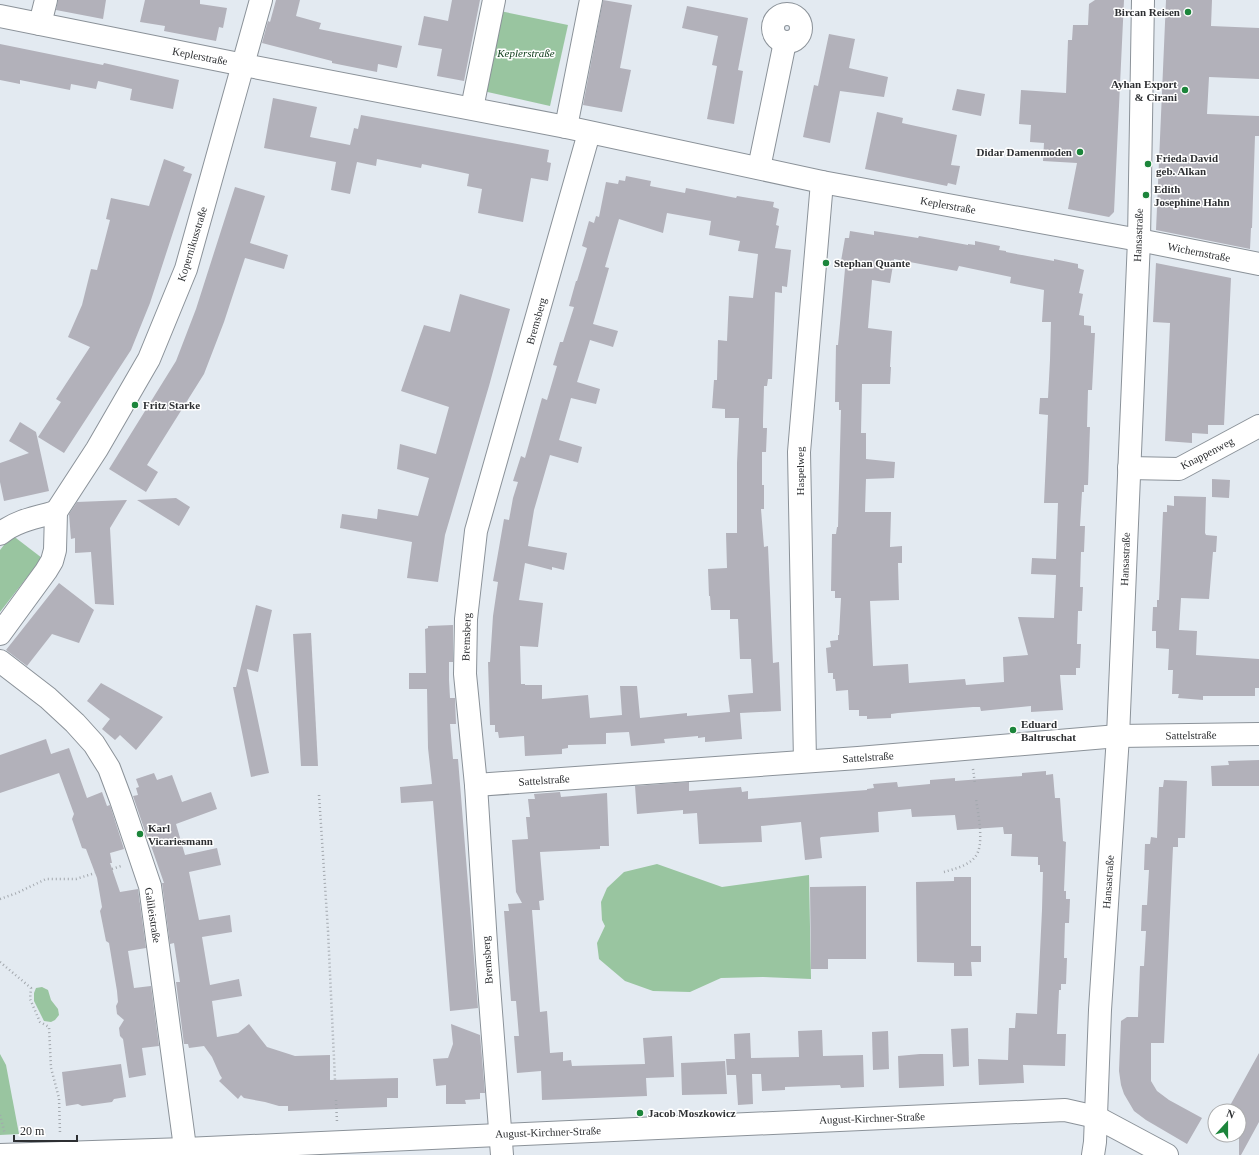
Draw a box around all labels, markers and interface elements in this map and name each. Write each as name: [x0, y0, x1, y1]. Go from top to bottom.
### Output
place label: Bircan Reisen: [1115, 6, 1180, 18]
marker: Bircan Reisen: [1183, 7, 1193, 17]
street label: Keplerstraße: [171, 45, 229, 67]
park label: Keplerstraße: [496, 47, 555, 59]
place label: Ayhan Export & Cirani: [1111, 78, 1177, 103]
marker: Ayhan Export & Cirani: [1180, 85, 1190, 95]
place label: Didar Damenmoden: [977, 146, 1072, 158]
marker: Didar Damenmoden: [1075, 147, 1085, 157]
place label: Frieda David geb. Alkan: [1156, 152, 1218, 177]
marker: Frieda David geb. Alkan: [1143, 159, 1153, 169]
place label: Edith Josephine Hahn: [1154, 183, 1230, 208]
marker: Edith Josephine Hahn: [1141, 190, 1151, 200]
street label: Keplerstraße: [919, 194, 977, 216]
street label: Kopernikusstraße: [175, 205, 209, 283]
street label: Hansastraße: [1131, 208, 1145, 262]
street label: Wichernstraße: [1167, 240, 1232, 264]
place label: Stephan Quante: [834, 257, 910, 269]
marker: Stephan Quante: [821, 258, 831, 268]
street label: Bremsberg: [524, 296, 549, 346]
place label: Fritz Starke: [143, 399, 200, 411]
marker: Fritz Starke: [130, 400, 140, 410]
street label: Knappenweg: [1178, 434, 1236, 472]
street label: Haspelweg: [794, 446, 806, 495]
street label: Hansastraße: [1118, 532, 1132, 586]
street label: Bremsberg: [459, 612, 473, 661]
place label: Eduard Baltruschat: [1021, 718, 1076, 743]
marker: Eduard Baltruschat: [1008, 725, 1018, 735]
street label: Sattelstraße: [1165, 729, 1217, 741]
street label: Sattelstraße: [842, 749, 894, 765]
street label: Sattelstraße: [518, 772, 570, 788]
place label: Karl Vicariesmann: [148, 822, 213, 847]
marker: Karl Vicariesmann: [135, 829, 145, 839]
street label: Hansastraße: [1100, 855, 1116, 909]
street label: Galileistraße: [143, 886, 163, 944]
street label: Bremsberg: [479, 935, 495, 984]
north arrow: [1207, 1103, 1247, 1143]
place label: Jacob Moszkowicz: [648, 1107, 736, 1119]
text: N: [1225, 1107, 1236, 1121]
marker: Jacob Moszkowicz: [635, 1108, 645, 1118]
street label: August-Kirchner-Straße: [819, 1110, 925, 1126]
scale bar: [14, 1117, 77, 1143]
text: 20 m: [20, 1124, 45, 1138]
street label: August-Kirchner-Straße: [495, 1124, 601, 1140]

